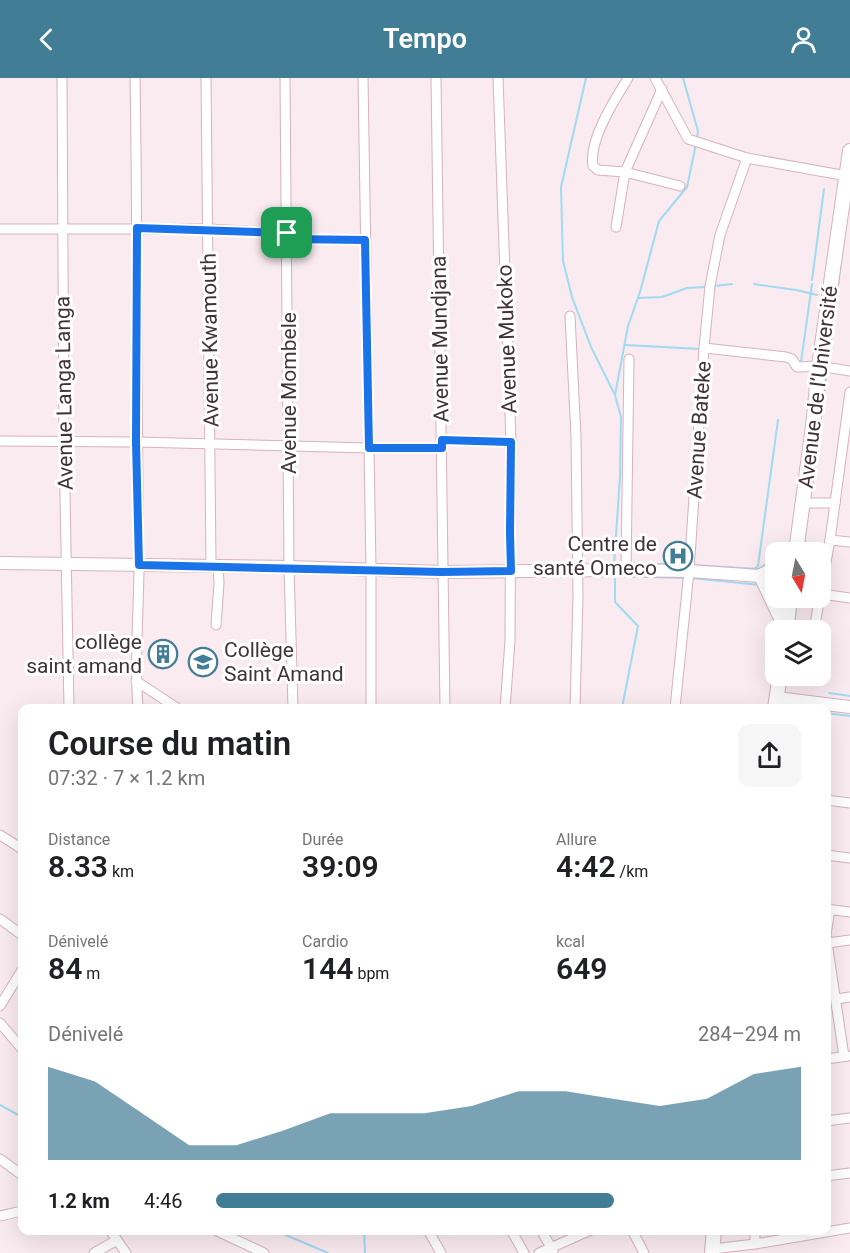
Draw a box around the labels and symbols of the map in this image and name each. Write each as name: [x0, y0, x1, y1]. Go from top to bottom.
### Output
pin: [261, 207, 312, 258]
street label: Avenue Kwamouth: [196, 253, 224, 427]
street label: Avenue Mundjana: [427, 255, 453, 423]
street label: Avenue Mukoko: [492, 264, 522, 414]
street label: Avenue de l’Université: [794, 284, 842, 490]
street label: Avenue Langa Langa: [50, 296, 78, 490]
street label: Avenue Mombele: [277, 312, 301, 474]
street label: Avenue Bateke: [682, 360, 716, 500]
place label: Centre de santé Omeco: [533, 532, 657, 580]
hospital icon: Centre de santé Omeco: [662, 540, 694, 572]
north arrow: [765, 542, 831, 608]
place label: collège saint amand: [26, 630, 142, 678]
building icon: collège saint amand: [147, 638, 179, 670]
place label: Collège Saint Amand: [224, 638, 344, 686]
school or university icon: Collège Saint Amand: [187, 646, 219, 678]

